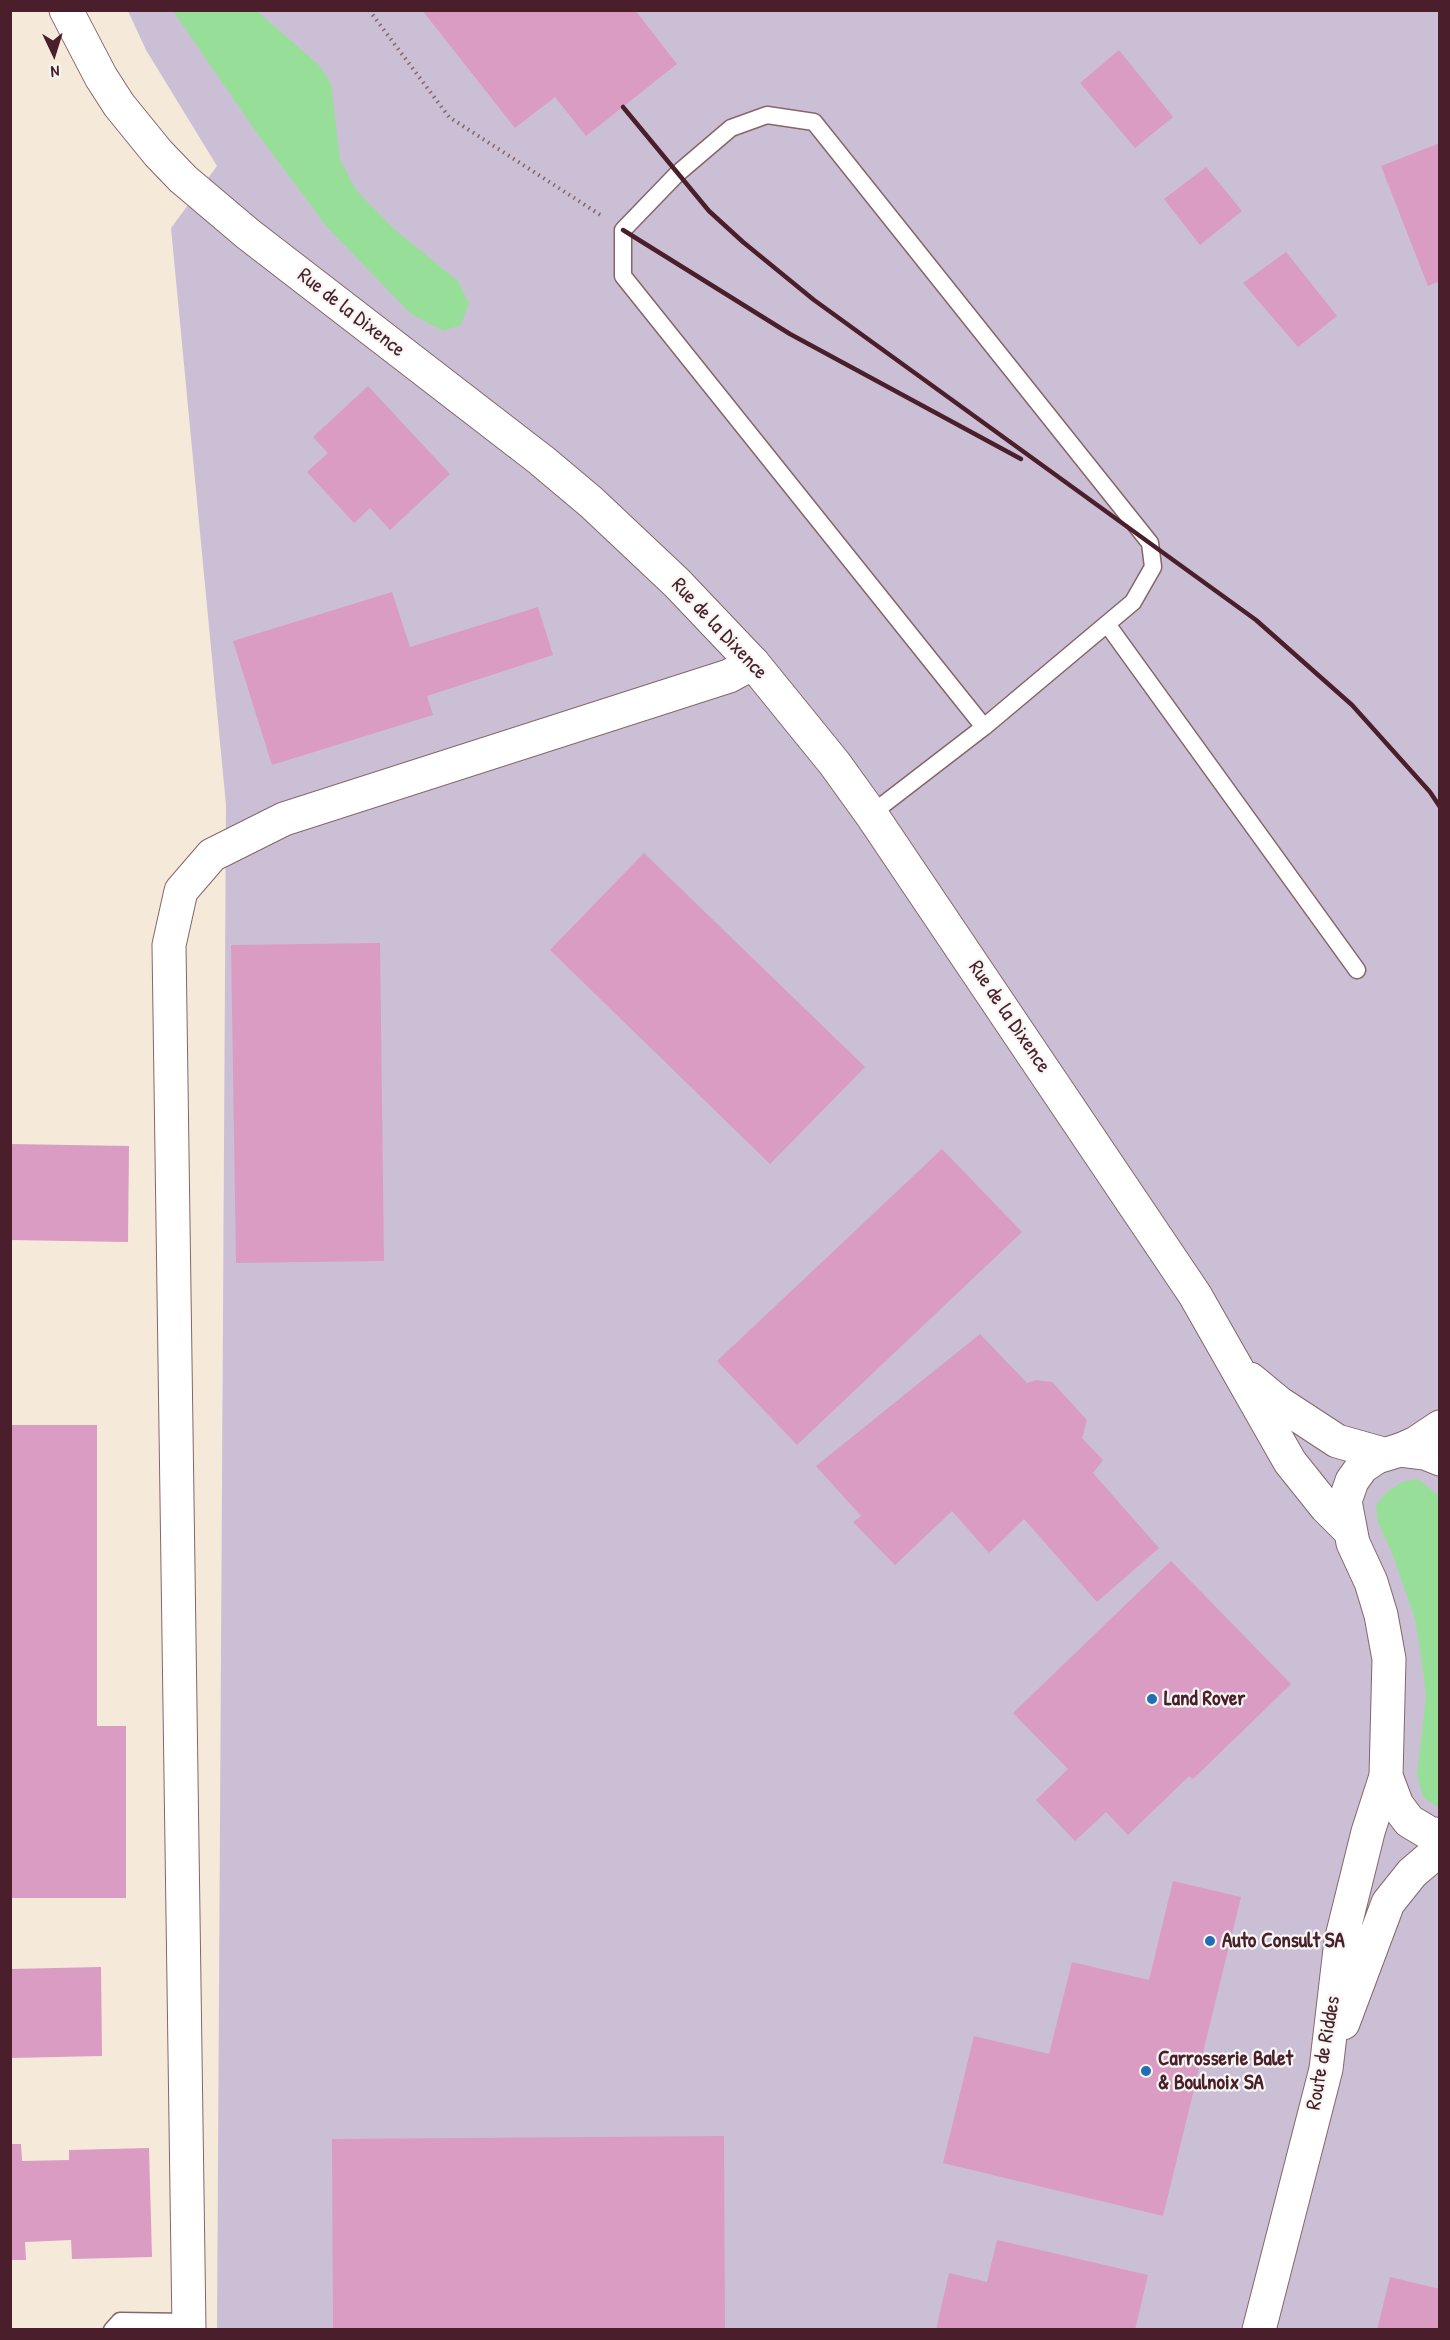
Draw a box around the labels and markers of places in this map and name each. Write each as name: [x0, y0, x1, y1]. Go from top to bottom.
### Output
place label: Land Rover: [1164, 1686, 1245, 1712]
marker: Land Rover: [1145, 1692, 1159, 1706]
place label: Auto Consult SA: [1222, 1928, 1345, 1954]
marker: Auto Consult SA: [1203, 1934, 1217, 1948]
place label: Carrosserie Balet & Boulnoix SA: [1158, 2046, 1293, 2096]
marker: Carrosserie Balet & Boulnoix SA: [1139, 2064, 1153, 2078]

